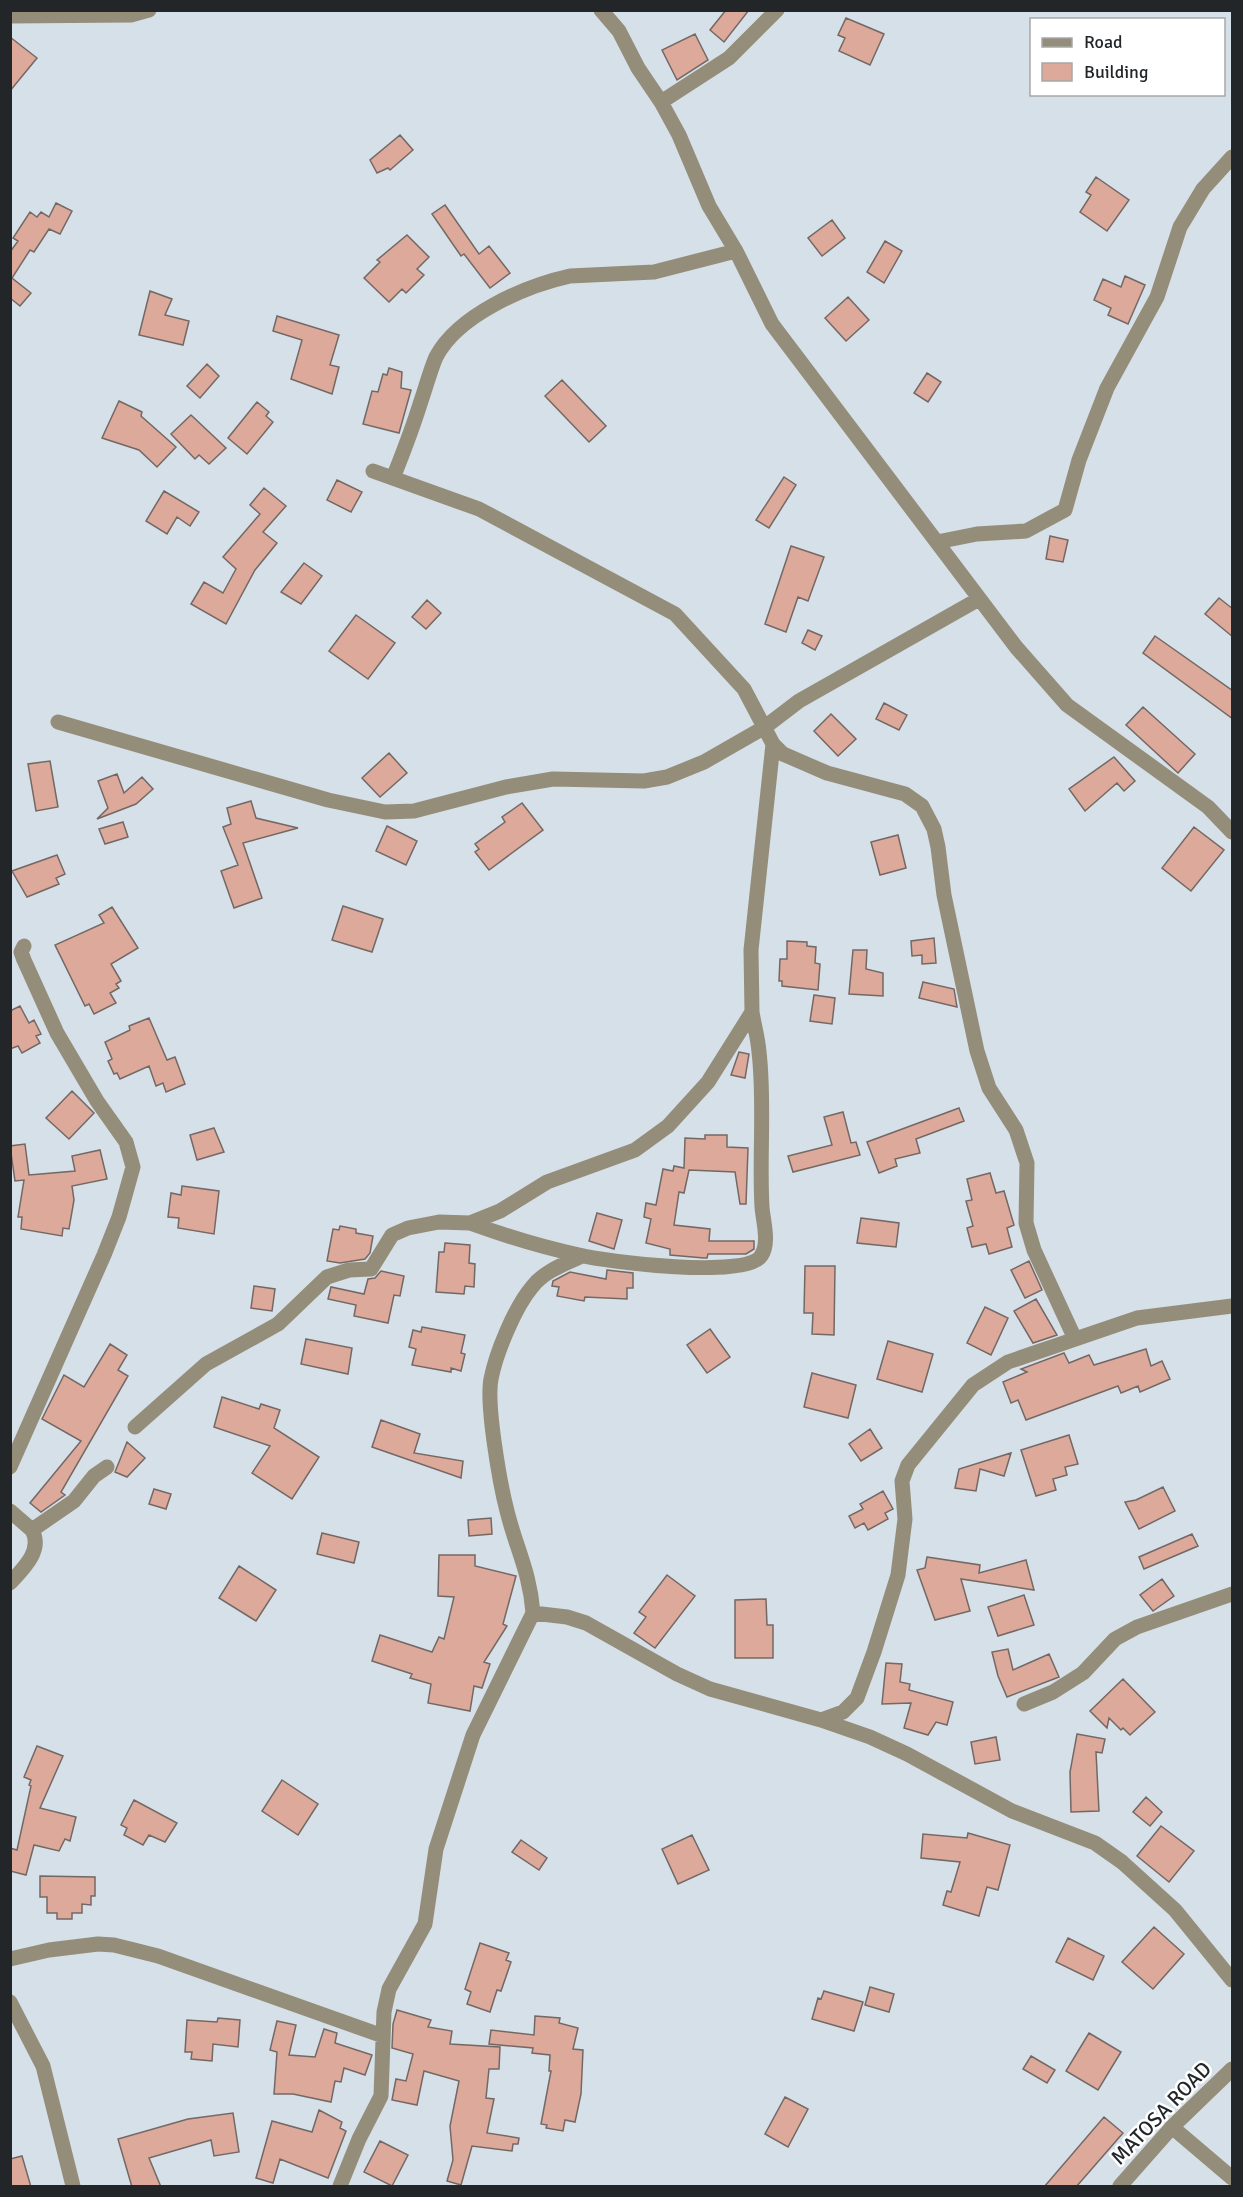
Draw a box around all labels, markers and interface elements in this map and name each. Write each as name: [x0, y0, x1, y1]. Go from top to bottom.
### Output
legend: [1030, 18, 1225, 96]
text: Road: [1084, 31, 1123, 53]
text: Building: [1084, 61, 1148, 83]
street label: MATOSA ROAD: [1105, 2056, 1217, 2170]

